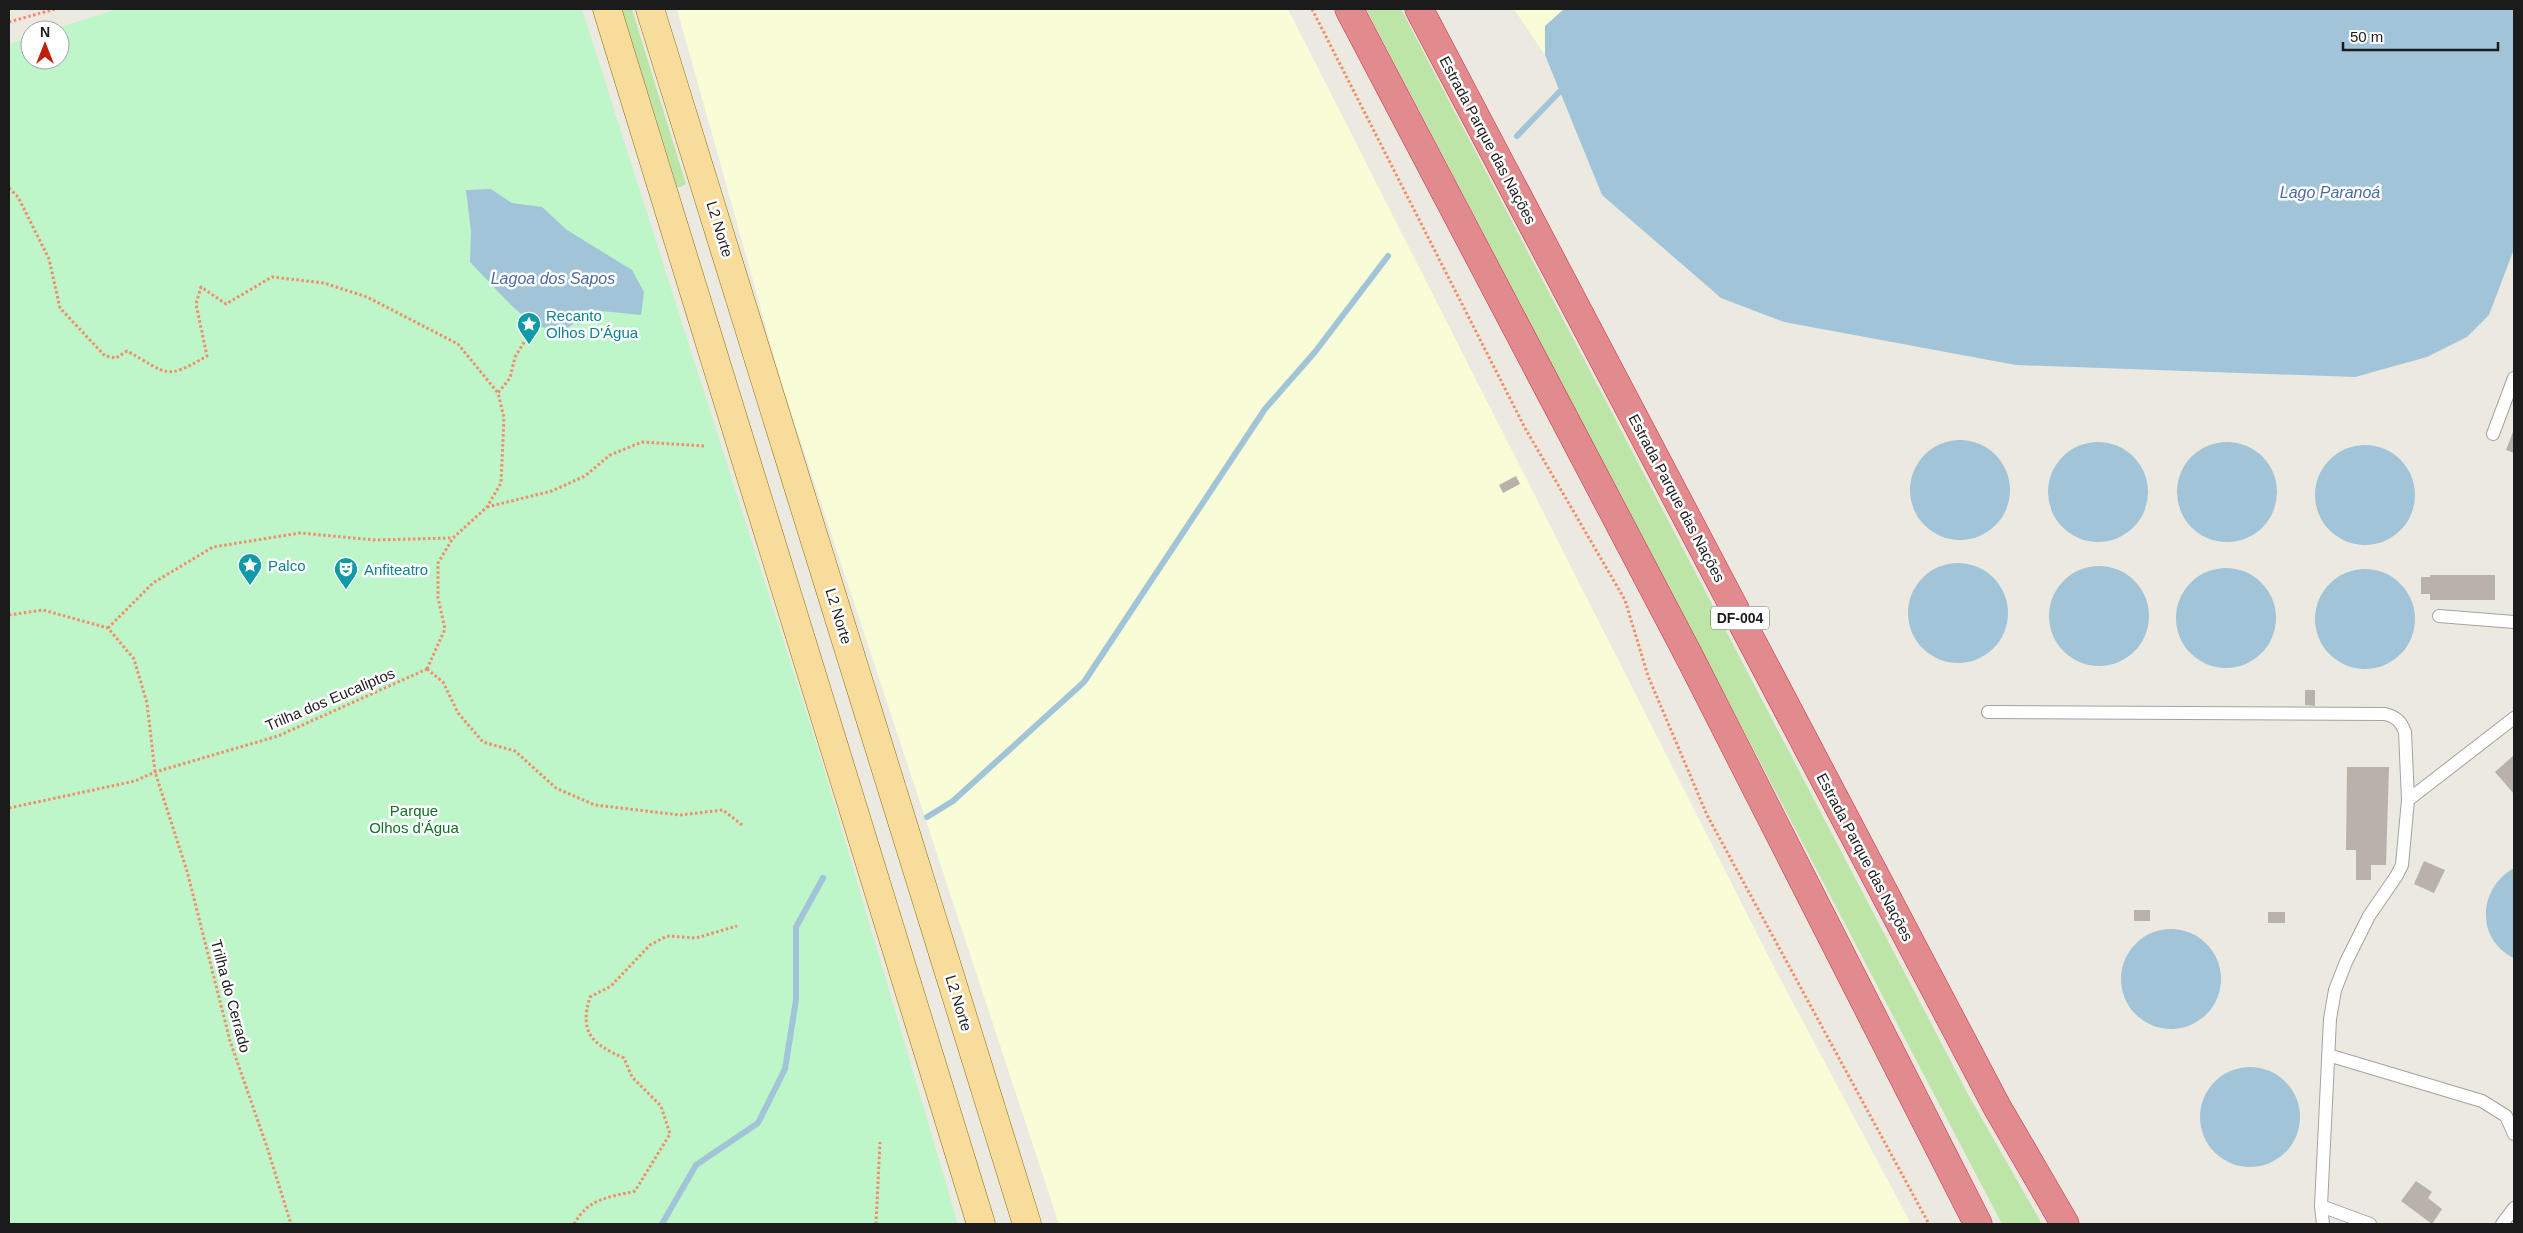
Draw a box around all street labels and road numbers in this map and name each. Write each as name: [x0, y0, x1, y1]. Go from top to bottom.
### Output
street label: Estrada Parque das Nações: [1436, 53, 1540, 227]
street label: L2 Norte: [703, 199, 737, 259]
street label: Estrada Parque das Nações: [1625, 411, 1729, 585]
street label: L2 Norte: [822, 586, 856, 646]
road number: DF-004: [1711, 606, 1769, 630]
street label: Trilha dos Eucaliptos: [263, 664, 397, 734]
street label: Estrada Parque das Nações: [1813, 770, 1917, 944]
street label: Trilha do Cerrado: [208, 938, 254, 1054]
street label: L2 Norte: [942, 973, 976, 1033]

